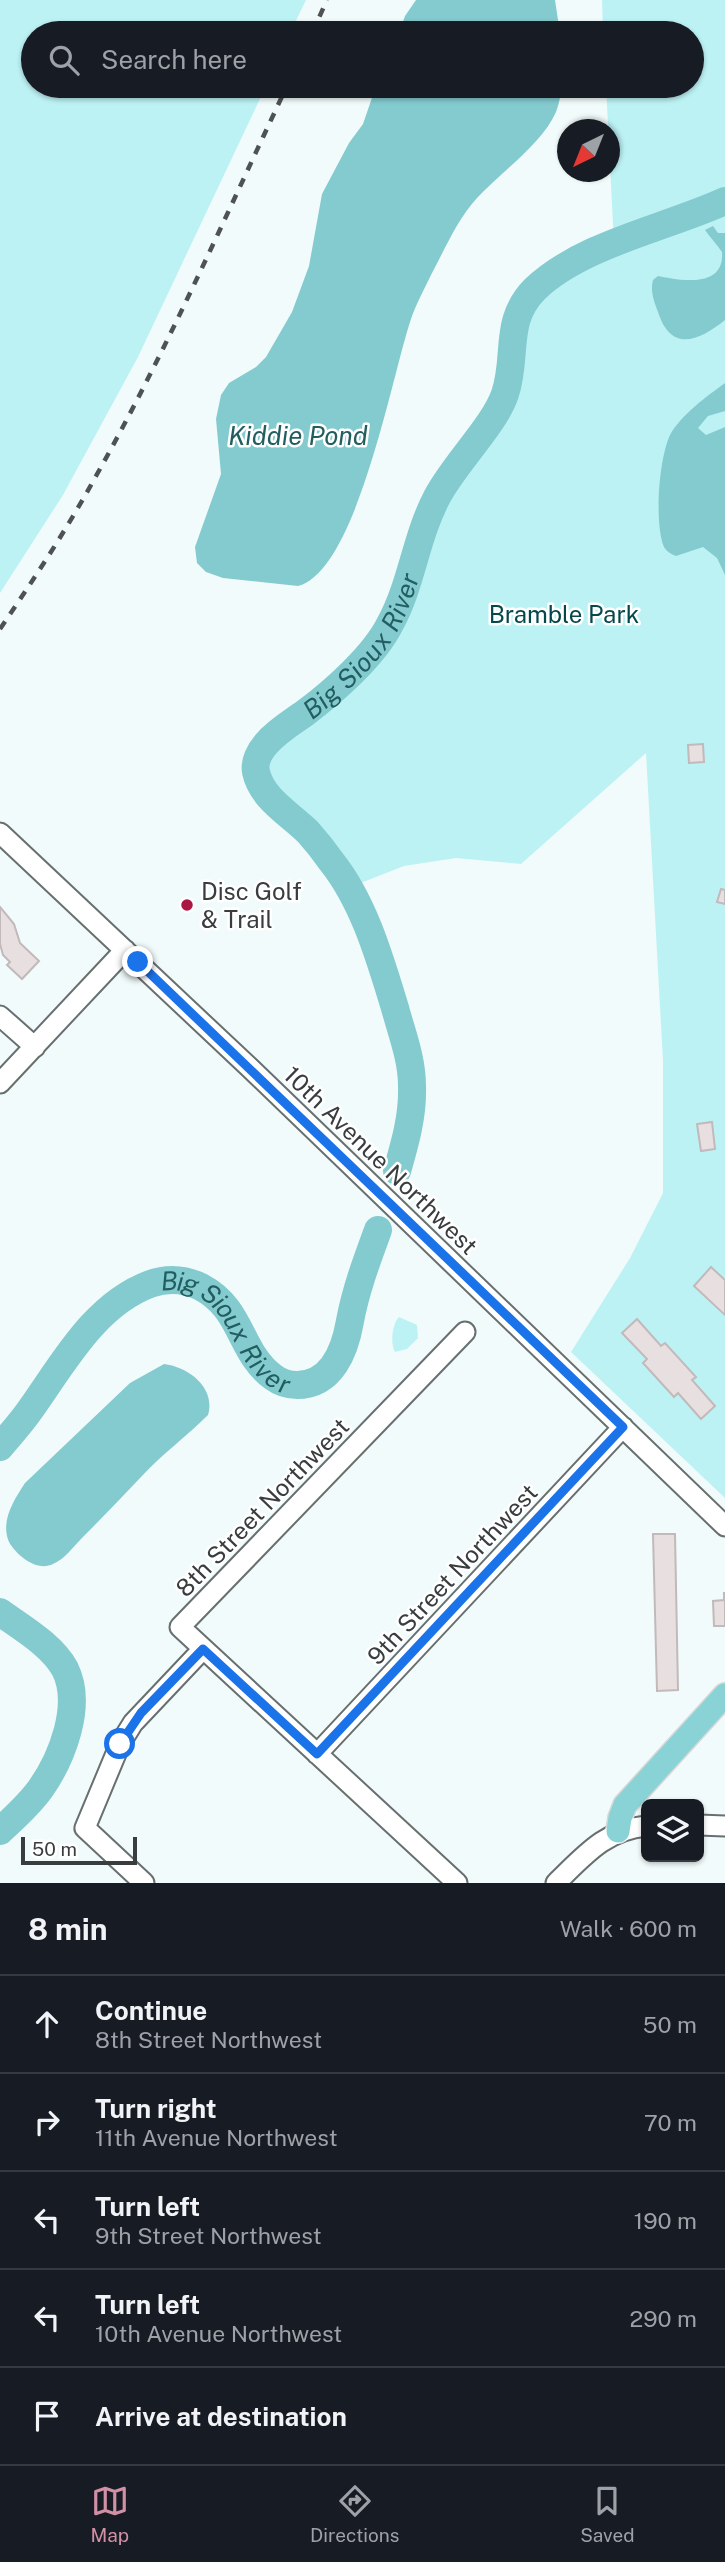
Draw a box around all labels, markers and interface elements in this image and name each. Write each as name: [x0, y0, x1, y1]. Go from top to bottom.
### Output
search box: [21, 21, 704, 98]
icon: search: [45, 41, 83, 79]
text: Search here: [101, 44, 247, 75]
north arrow: [557, 119, 620, 182]
water label: Kiddie Pond: [228, 420, 368, 451]
water label: Big Sioux River: [296, 569, 425, 725]
park label: Bramble Park: [489, 600, 639, 628]
place label: Disc Golf & Trail: [201, 877, 302, 933]
marker: Disc Golf & Trail: [179, 897, 195, 913]
route end: [122, 946, 153, 977]
street label: 10th Avenue Northwest: [278, 1060, 484, 1260]
water label: Big Sioux River: [160, 1264, 294, 1400]
street label: 8th Street Northwest: [170, 1412, 354, 1602]
street label: 9th Street Northwest: [361, 1478, 543, 1670]
route start: [104, 1728, 135, 1759]
map controls: [641, 1799, 704, 1862]
button: layers: [641, 1799, 704, 1862]
scale bar: [21, 1834, 136, 1866]
text: 50 m: [32, 1838, 77, 1860]
text: 8 min: [28, 1911, 108, 1947]
text: Walk · 600 m: [560, 1915, 697, 1942]
text: Continue: [95, 1995, 207, 2026]
icon: ahead: [28, 2005, 66, 2043]
text: 50 m: [643, 2011, 697, 2038]
text: 8th Street Northwest: [95, 2026, 322, 2053]
text: Turn right: [95, 2093, 217, 2124]
icon: right: [28, 2103, 66, 2141]
text: 70 m: [644, 2109, 697, 2136]
text: 11th Avenue Northwest: [95, 2124, 338, 2151]
text: Turn left: [95, 2191, 200, 2222]
icon: left: [28, 2201, 66, 2239]
text: 190 m: [634, 2207, 697, 2234]
text: 9th Street Northwest: [95, 2222, 322, 2249]
text: Turn left: [95, 2289, 200, 2320]
icon: left: [28, 2299, 66, 2337]
text: 290 m: [630, 2305, 697, 2332]
text: 10th Avenue Northwest: [95, 2320, 342, 2347]
icon: arrive: [28, 2397, 66, 2435]
text: Arrive at destination: [95, 2401, 347, 2432]
tab: Map: [90, 2482, 129, 2546]
tab: Directions: [310, 2482, 399, 2546]
tab: Saved: [580, 2482, 635, 2546]

